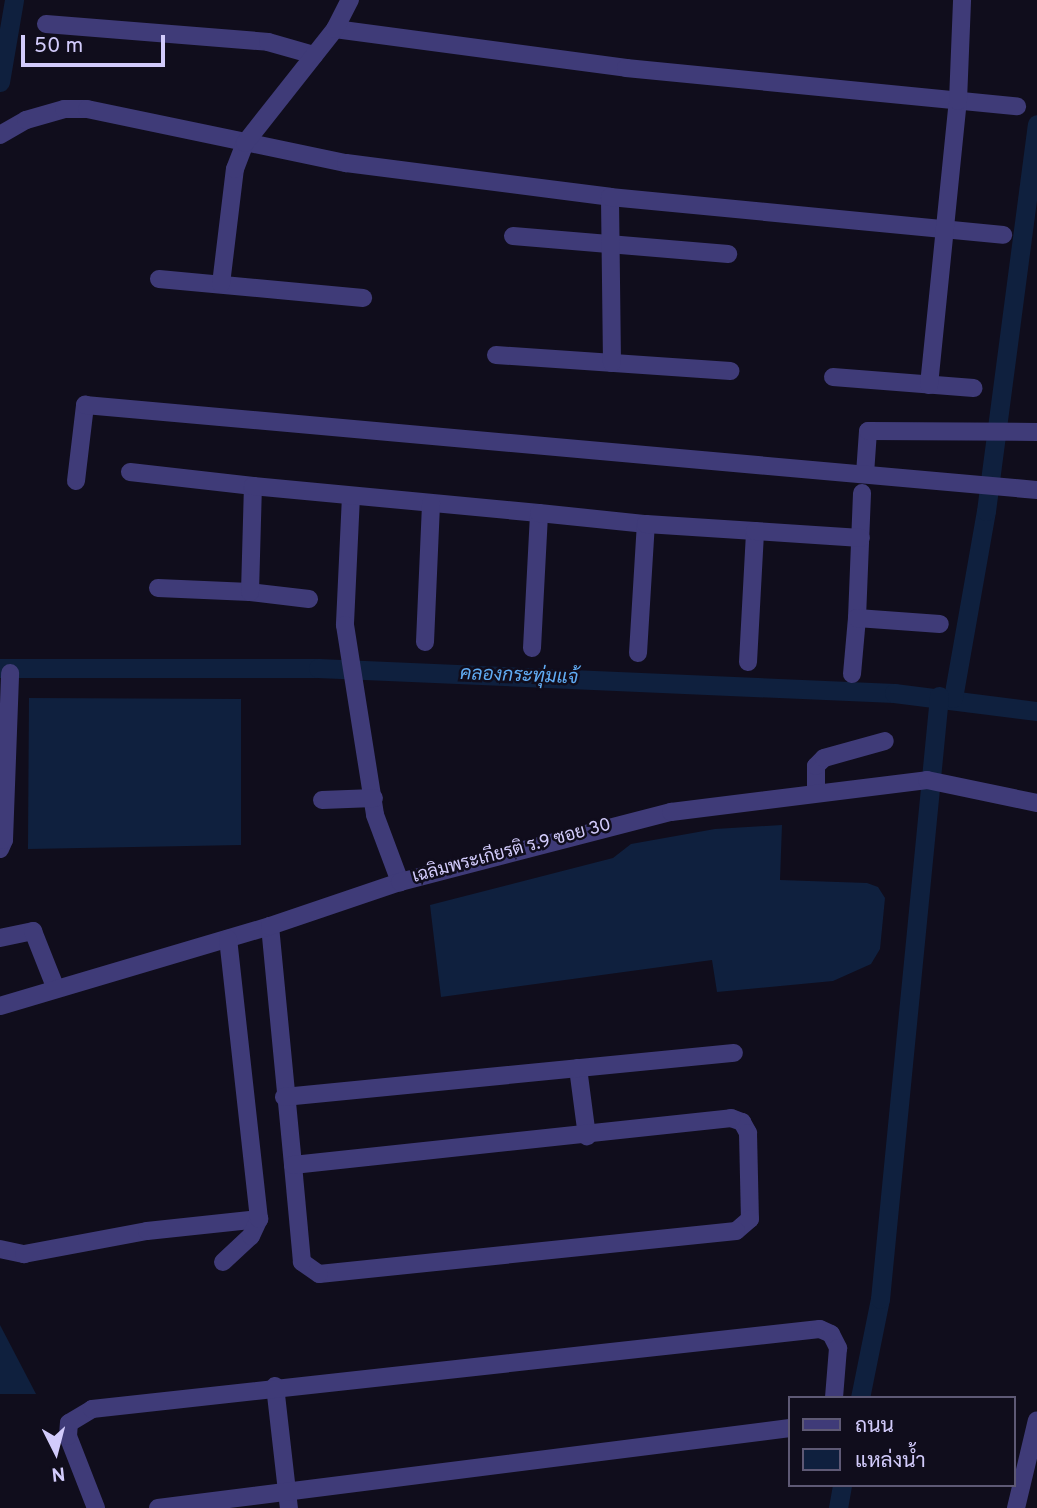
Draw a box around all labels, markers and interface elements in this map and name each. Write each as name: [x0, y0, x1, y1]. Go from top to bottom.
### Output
scale bar: [24, 21, 168, 65]
text: 50 m: [34, 33, 83, 60]
water label: คลองกระทุ่มแจ้: [460, 664, 578, 690]
street label: เฉลิมพระเกียรติ ร.9 ซอย 30: [410, 815, 614, 889]
legend: [788, 1396, 1016, 1487]
text: ถนน: [855, 1413, 894, 1440]
north arrow: [21, 1417, 91, 1487]
text: แหล่งน้ำ: [855, 1448, 926, 1475]
text: N: [50, 1460, 66, 1486]

